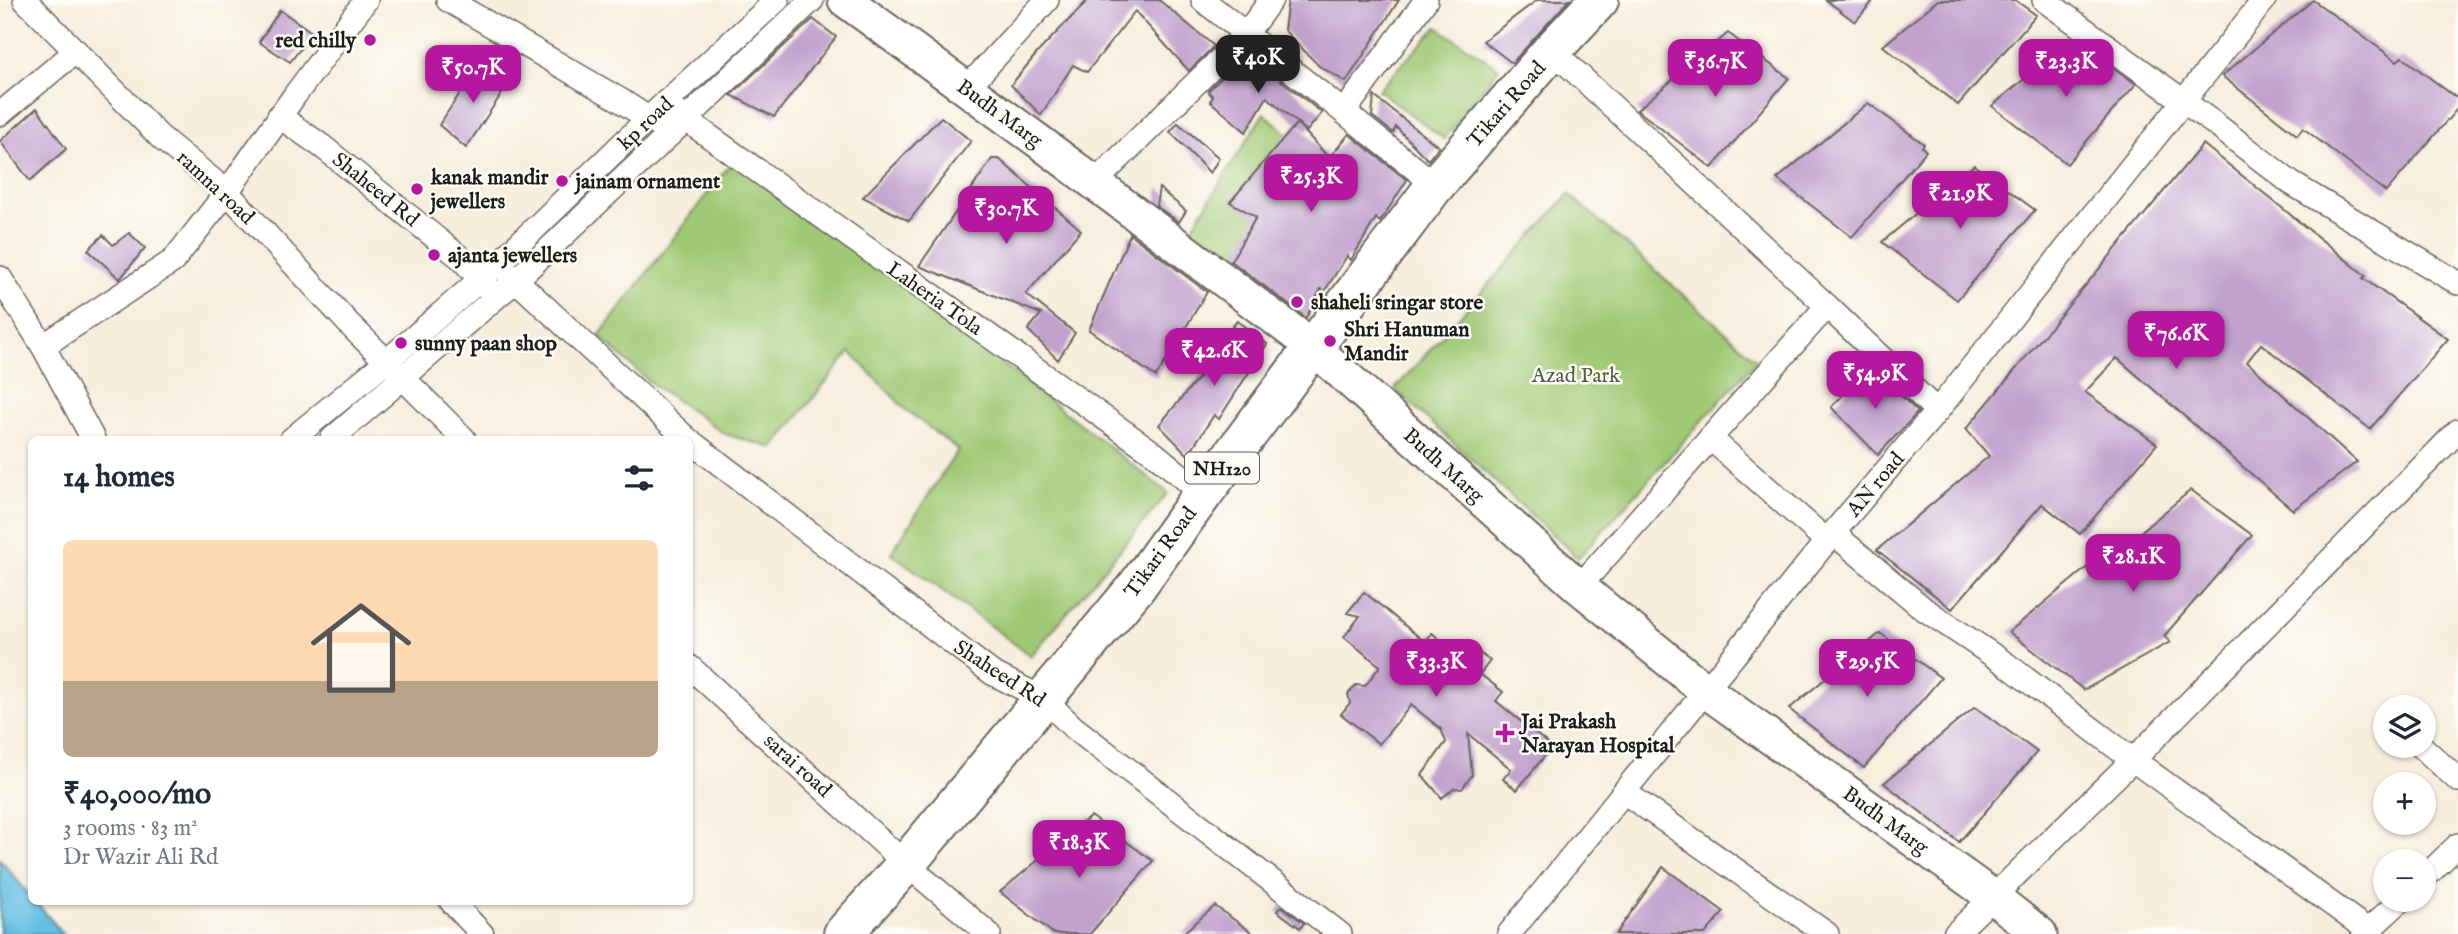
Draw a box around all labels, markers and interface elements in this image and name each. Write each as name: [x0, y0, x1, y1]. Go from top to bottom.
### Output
place label: red chilly: [275, 28, 357, 55]
marker: red chilly: [362, 32, 378, 48]
pin: ₹40K: [1217, 36, 1299, 95]
pin: ₹36.7K: [1658, 40, 1772, 99]
pin: ₹23.3K: [2009, 40, 2123, 99]
text: ₹40K: [1232, 43, 1284, 72]
pin: ₹50.7K: [416, 46, 530, 105]
text: ₹36.7K: [1684, 47, 1746, 76]
text: ₹23.3K: [2035, 47, 2097, 76]
text: ₹50.7K: [441, 53, 505, 82]
street label: Tikari Road: [1462, 55, 1553, 154]
street label: Budh Marg: [951, 74, 1048, 155]
street label: kp road: [612, 91, 680, 157]
street label: ramna road: [170, 145, 260, 232]
street label: Shaheed Rd: [326, 147, 425, 234]
pin: ₹25.3K: [1254, 154, 1368, 214]
text: ₹25.3K: [1280, 162, 1342, 191]
place label: kanak mandir jewellers: [428, 165, 549, 216]
place label: jainam ornament: [573, 169, 721, 196]
pin: ₹21.9K: [1903, 172, 2017, 231]
marker: jainam ornament: [554, 173, 570, 189]
text: ₹21.9K: [1928, 179, 1992, 208]
marker: kanak mandir jewellers: [409, 181, 425, 197]
pin: ₹30.7K: [949, 187, 1063, 246]
text: ₹30.7K: [974, 194, 1038, 223]
place label: ajanta jewellers: [448, 243, 577, 270]
marker: ajanta jewellers: [426, 247, 442, 263]
street label: Laheria Tola: [881, 256, 988, 343]
place label: shaheli sringar store: [1311, 290, 1484, 317]
marker: shaheli sringar store: [1289, 294, 1305, 310]
pin: ₹76.6K: [2119, 312, 2233, 371]
place label: Shri Hanuman Mandir: [1344, 317, 1469, 368]
text: ₹76.6K: [2144, 319, 2208, 348]
pin: ₹42.6K: [1157, 328, 1271, 388]
place label: sunny paan shop: [415, 331, 558, 358]
marker: Shri Hanuman Mandir: [1322, 333, 1338, 349]
marker: sunny paan shop: [393, 335, 409, 351]
text: ₹42.6K: [1181, 336, 1247, 365]
pin: ₹54.9K: [1818, 352, 1932, 411]
text: ₹54.9K: [1843, 359, 1907, 388]
park label: Azad Park: [1531, 363, 1621, 390]
street label: Budh Marg: [1397, 423, 1490, 510]
street label: AN road: [1841, 446, 1912, 524]
road number: NH120: [1185, 453, 1259, 484]
text: 14 homes: [63, 459, 175, 497]
icon: filters: [620, 459, 658, 497]
street label: Tikari Road: [1119, 501, 1204, 604]
pin: ₹28.1K: [2076, 534, 2190, 594]
text: ₹28.1K: [2101, 542, 2165, 571]
icon: home: [298, 585, 424, 711]
street label: Shaheed Rd: [948, 635, 1051, 714]
pin: ₹33.3K: [1379, 640, 1493, 699]
pin: ₹29.5K: [1810, 640, 1924, 699]
text: ₹33.3K: [1406, 647, 1466, 676]
text: ₹29.5K: [1835, 647, 1899, 676]
map controls: [2373, 695, 2436, 912]
button: layers: [2373, 695, 2436, 758]
place label: Jai Prakash Narayan Hospital: [1518, 709, 1676, 760]
marker: Jai Prakash Narayan Hospital: [1495, 723, 1515, 743]
street label: sarai road: [757, 728, 837, 804]
button: +: [2373, 772, 2436, 835]
text: ₹40,000/mo: [63, 776, 211, 814]
street label: Budh Marg: [1837, 781, 1934, 862]
text: 3 rooms · 83 m²: [63, 814, 198, 843]
pin: ₹18.3K: [1022, 820, 1136, 880]
text: ₹18.3K: [1049, 828, 1109, 857]
text: Dr Wazir Ali Rd: [63, 843, 218, 872]
button: −: [2373, 849, 2436, 912]

